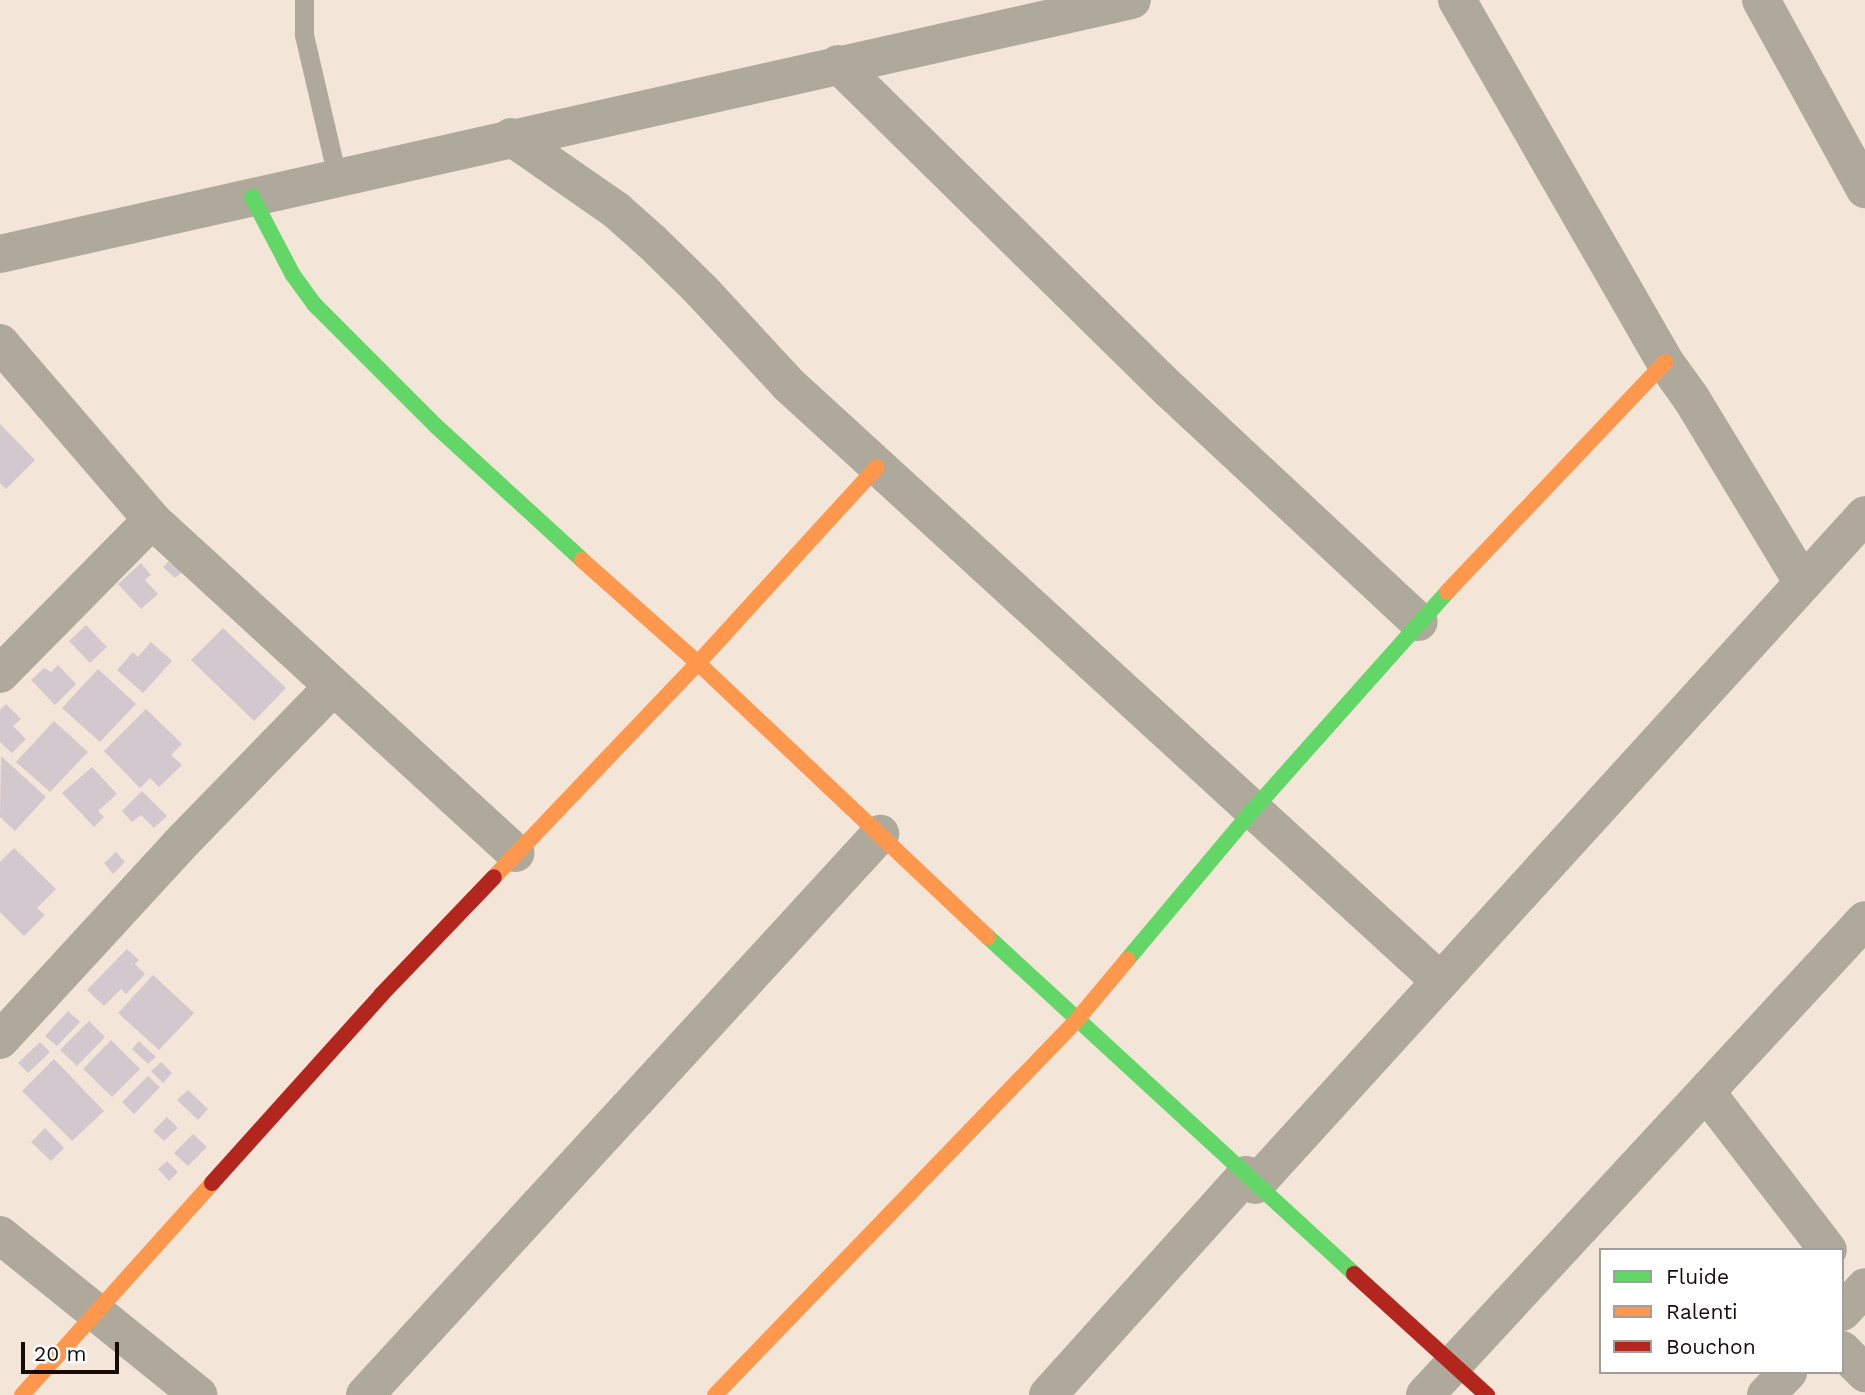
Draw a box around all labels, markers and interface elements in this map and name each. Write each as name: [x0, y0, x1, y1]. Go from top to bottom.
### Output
legend: [1599, 1248, 1844, 1374]
text: Fluide: [1666, 1264, 1729, 1289]
text: Ralenti: [1666, 1299, 1738, 1324]
scale bar: [24, 1328, 122, 1372]
text: Bouchon: [1666, 1334, 1756, 1359]
text: 20 m: [34, 1341, 86, 1366]

